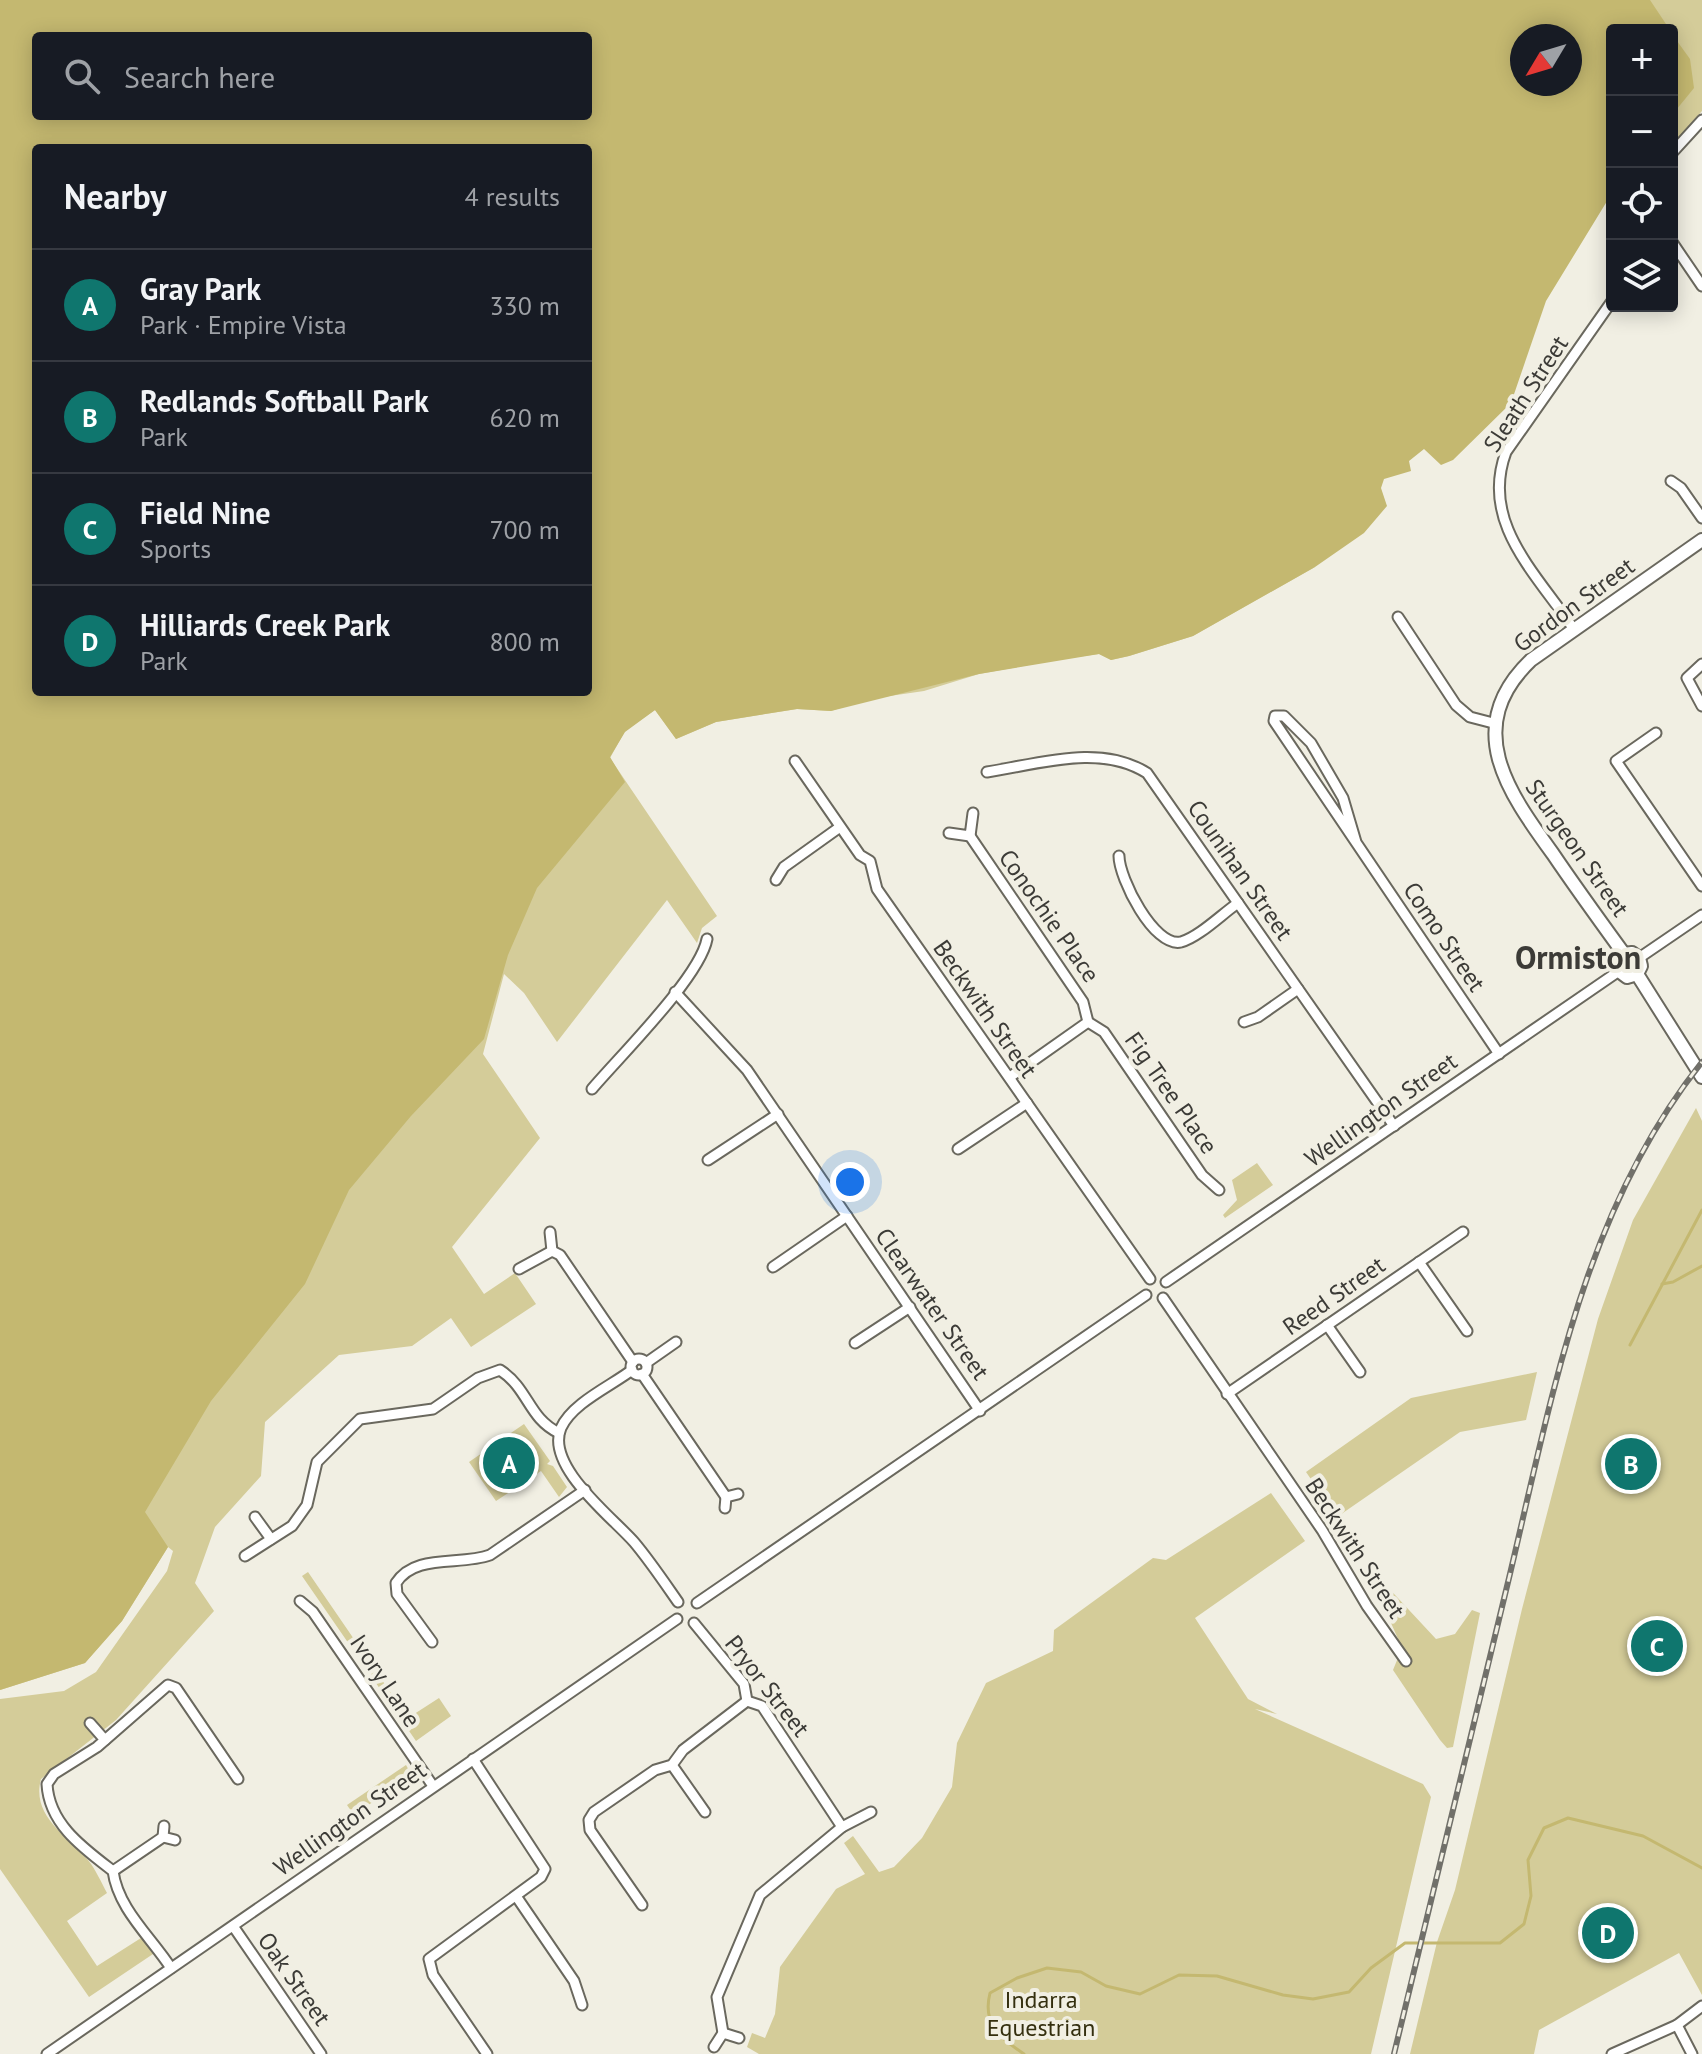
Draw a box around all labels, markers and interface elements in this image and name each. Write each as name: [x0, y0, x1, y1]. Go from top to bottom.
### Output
north arrow: [1510, 24, 1582, 96]
map controls: [1606, 24, 1678, 312]
button: +: [1606, 24, 1678, 96]
search box: [32, 32, 592, 120]
icon: search: [60, 54, 104, 98]
text: Search here: [124, 57, 275, 96]
button: −: [1606, 96, 1678, 168]
button: locate: [1606, 168, 1678, 240]
text: Nearby: [64, 174, 166, 218]
text: 4 results: [465, 180, 560, 213]
button: layers: [1606, 240, 1678, 312]
text: Gray Park: [140, 269, 261, 308]
text: A: [82, 289, 98, 322]
text: 330 m: [489, 289, 560, 322]
text: Park · Empire Vista: [140, 308, 347, 341]
street label: Sleath Street: [1476, 330, 1575, 458]
text: Redlands Softball Park: [140, 381, 429, 420]
text: B: [82, 401, 98, 434]
text: 620 m: [489, 401, 560, 434]
text: Park: [140, 420, 188, 453]
text: Field Nine: [140, 493, 271, 532]
text: C: [83, 513, 97, 546]
text: 700 m: [489, 513, 560, 546]
text: Sports: [140, 532, 211, 565]
street label: Gordon Street: [1507, 550, 1640, 659]
text: Hilliards Creek Park: [140, 605, 390, 644]
text: D: [82, 625, 98, 658]
text: 800 m: [489, 625, 560, 658]
text: Park: [140, 644, 188, 677]
street label: Sturgeon Street: [1519, 773, 1636, 922]
street label: Counihan Street: [1181, 794, 1300, 946]
street label: Conochie Place: [992, 843, 1107, 988]
street label: Como Street: [1396, 876, 1492, 998]
street label: Beckwith Street: [926, 934, 1044, 1084]
district label: Ormiston: [1515, 936, 1641, 978]
street label: Fig Tree Place: [1118, 1026, 1225, 1160]
street label: Wellington Street: [1298, 1046, 1463, 1174]
your location: [830, 1162, 870, 1202]
street label: Clearwater Street: [869, 1222, 996, 1386]
street label: Reed Street: [1277, 1249, 1391, 1342]
pin: A: [483, 1433, 535, 1493]
pin: B: [1605, 1434, 1657, 1494]
street label: Beckwith Street: [1298, 1472, 1412, 1624]
pin: C: [1631, 1616, 1683, 1676]
street label: Ivory Lane: [343, 1628, 428, 1733]
street label: Pryor Street: [718, 1629, 817, 1743]
street label: Wellington Street: [267, 1755, 432, 1883]
pin: D: [1582, 1903, 1634, 1963]
street label: Oak Street: [251, 1926, 338, 2031]
park label: Indarra Equestrian: [987, 1984, 1095, 2043]

